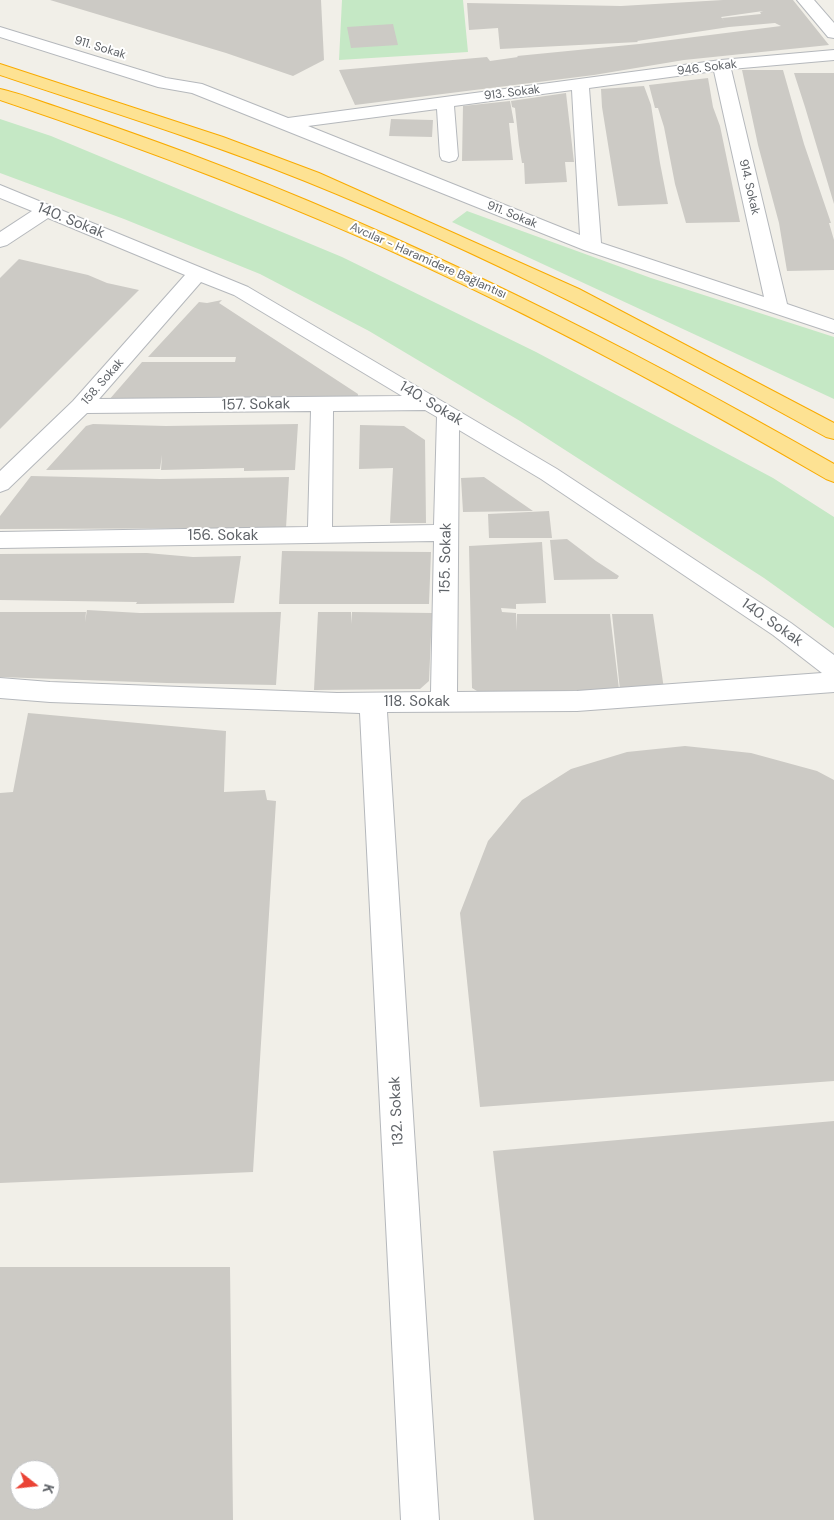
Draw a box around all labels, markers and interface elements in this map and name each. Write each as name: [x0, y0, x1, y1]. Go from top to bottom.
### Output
street label: 911. Sokak: [73, 33, 127, 63]
street label: 946. Sokak: [676, 57, 738, 79]
street label: 913. Sokak: [483, 82, 541, 104]
street label: 914. Sokak: [736, 158, 762, 216]
street label: 911. Sokak: [485, 198, 539, 232]
street label: 140. Sokak: [35, 199, 107, 243]
street label: Avcılar - Haramidere Bağlantısı: [347, 220, 509, 302]
street label: 158. Sokak: [79, 356, 127, 408]
street label: 140. Sokak: [396, 378, 466, 430]
street label: 157. Sokak: [222, 395, 290, 415]
street label: 155. Sokak: [436, 522, 456, 594]
street label: 156. Sokak: [188, 527, 258, 545]
street label: 140. Sokak: [738, 595, 806, 651]
street label: 118. Sokak: [384, 693, 450, 711]
street label: 132. Sokak: [386, 1076, 408, 1146]
north arrow: [10, 1460, 60, 1510]
text: K: [39, 1482, 58, 1496]

